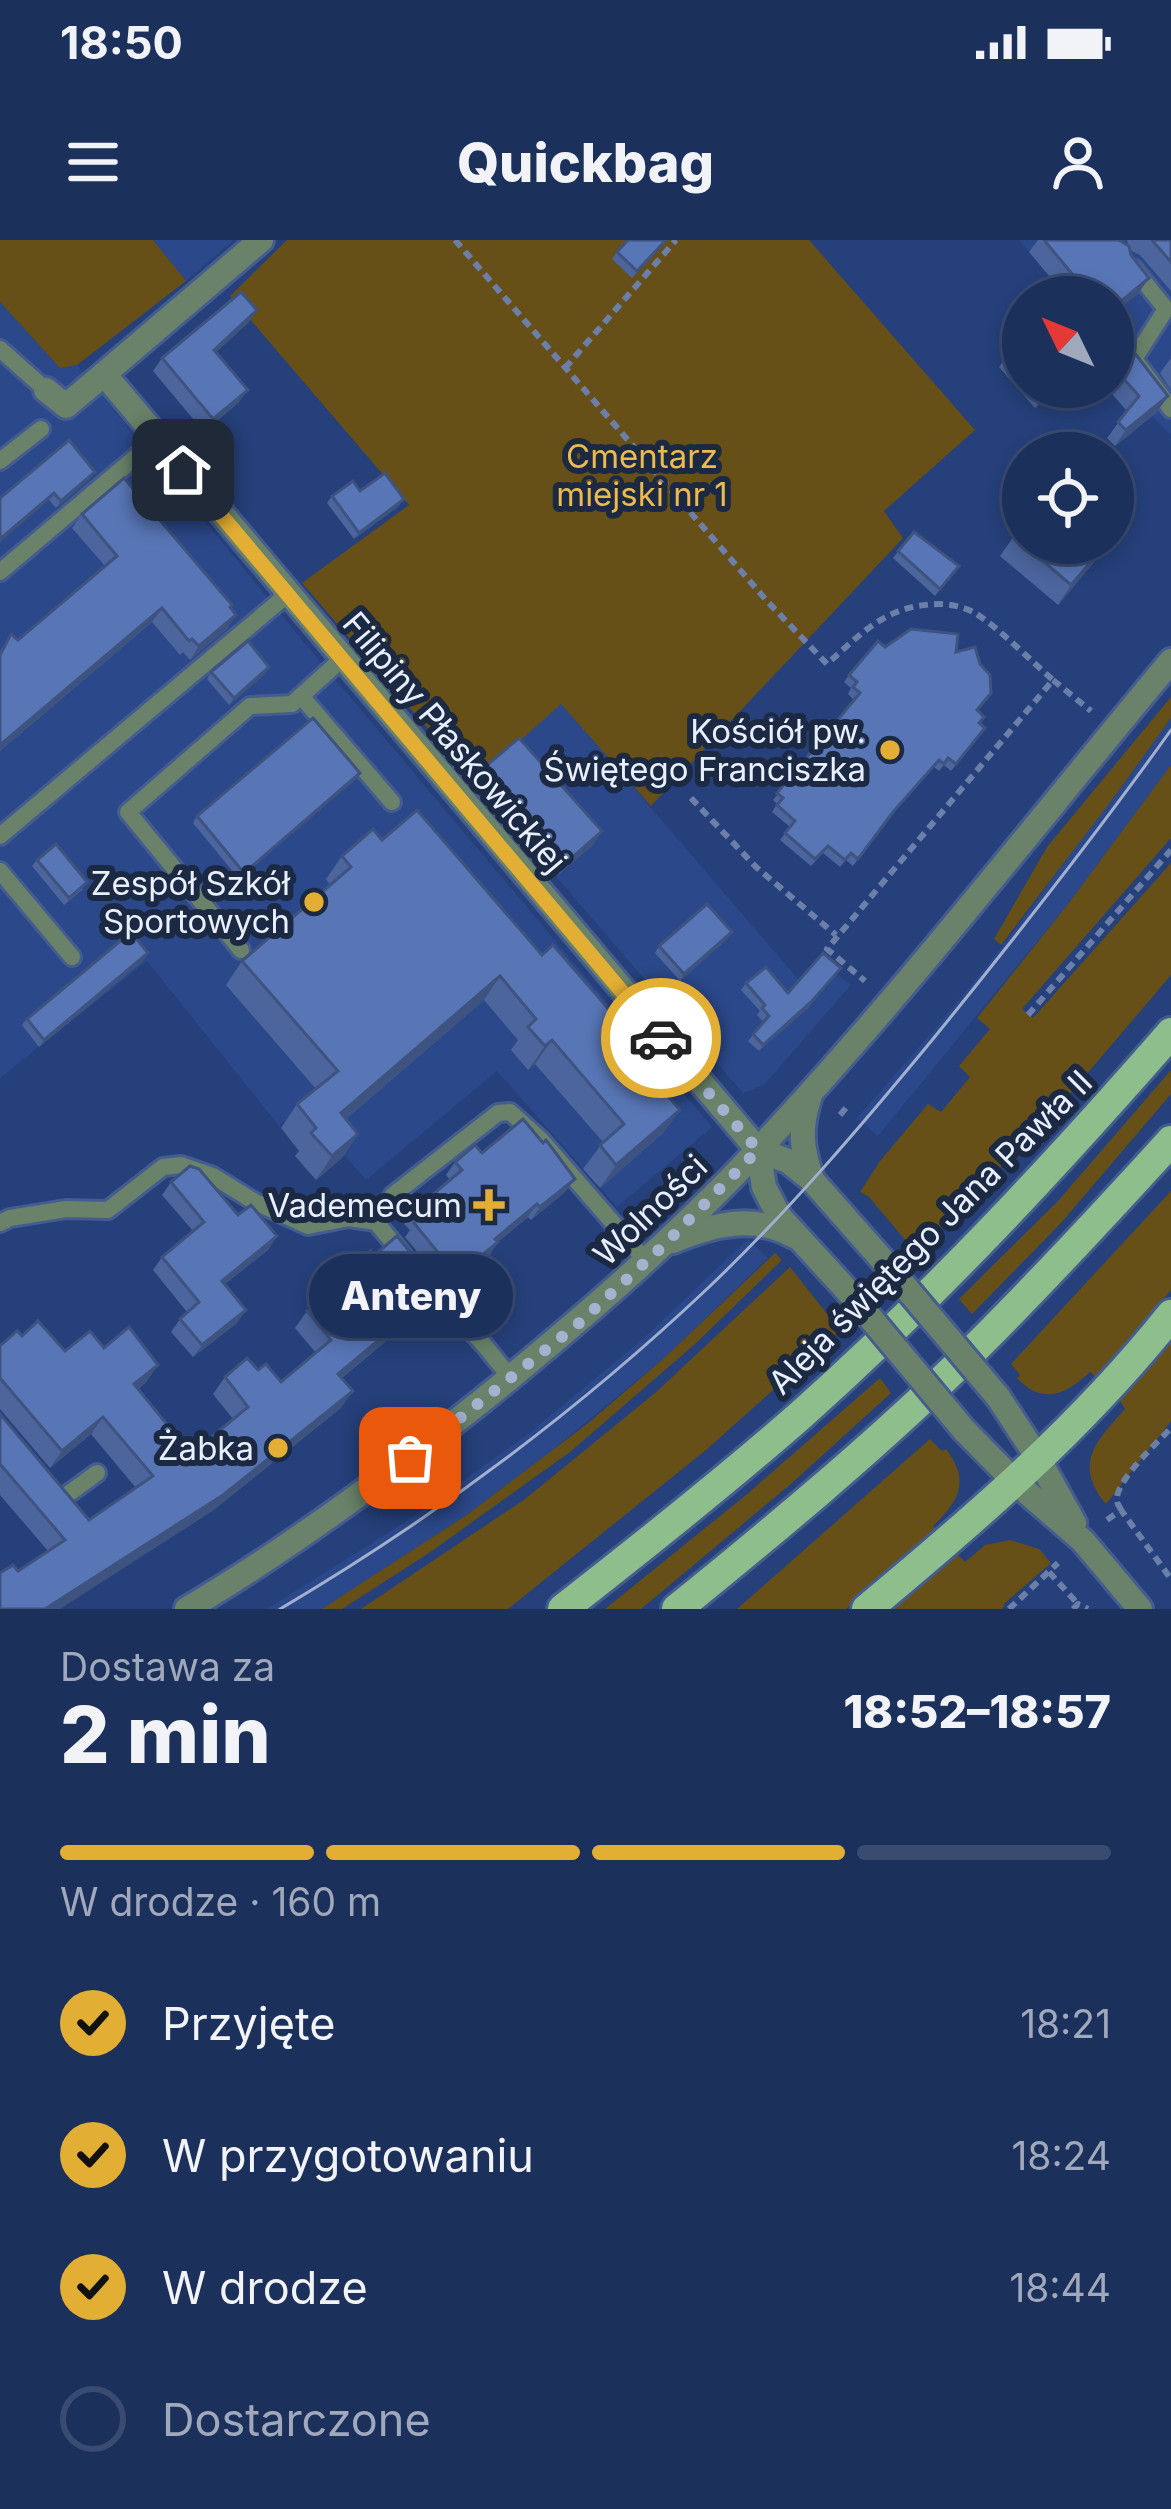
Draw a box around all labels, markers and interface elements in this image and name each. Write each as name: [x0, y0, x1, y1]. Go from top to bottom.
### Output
text: 18:50: [60, 15, 183, 70]
icon: menu: [60, 129, 126, 195]
icon: person: [1045, 129, 1111, 195]
text: Quickbag: [457, 130, 714, 195]
north arrow: [1002, 276, 1134, 408]
map controls: [1002, 276, 1134, 564]
pin: [132, 419, 234, 521]
button: locate: [1002, 432, 1134, 564]
park label: Cmentarz miejski nr 1: [556, 436, 728, 514]
icon: home: [150, 437, 216, 503]
street label: Filipiny Płaskowickiej: [334, 604, 576, 880]
place label: Kościół pw. Świętego Franciszka: [543, 711, 866, 789]
marker: Kościół pw. Świętego Franciszka: [877, 737, 903, 763]
place label: Zespół Szkół Sportowych: [91, 863, 291, 941]
marker: Zespół Szkół Sportowych: [301, 889, 327, 915]
courier: [601, 978, 721, 1098]
icon: car: [628, 1005, 694, 1071]
street label: Aleja świętego Jana Pawła II: [760, 1062, 1100, 1402]
street label: Wolności: [585, 1146, 715, 1274]
place label: Vademecum: [268, 1185, 462, 1225]
marker: Vademecum: [473, 1189, 505, 1221]
callout: Anteny: [308, 1254, 512, 1338]
text: Anteny: [341, 1272, 481, 1319]
pin: [359, 1407, 461, 1509]
icon: bag: [377, 1425, 443, 1491]
place label: Żabka: [158, 1428, 254, 1468]
marker: Żabka: [265, 1435, 291, 1461]
text: Dostawa za: [60, 1643, 275, 1690]
text: 18:52–18:57: [843, 1684, 1111, 1739]
text: 2 min: [60, 1687, 271, 1782]
text: W drodze · 160 m: [60, 1878, 381, 1925]
icon: check: [60, 1990, 126, 2056]
text: Przyjęte: [162, 1996, 335, 2051]
text: 18:21: [1020, 2000, 1111, 2047]
icon: check: [60, 2122, 126, 2188]
text: W przygotowaniu: [162, 2128, 534, 2183]
text: 18:24: [1011, 2132, 1111, 2179]
icon: check: [60, 2254, 126, 2320]
text: W drodze: [162, 2260, 368, 2315]
text: 18:44: [1009, 2264, 1111, 2311]
text: Dostarczone: [162, 2392, 431, 2447]

